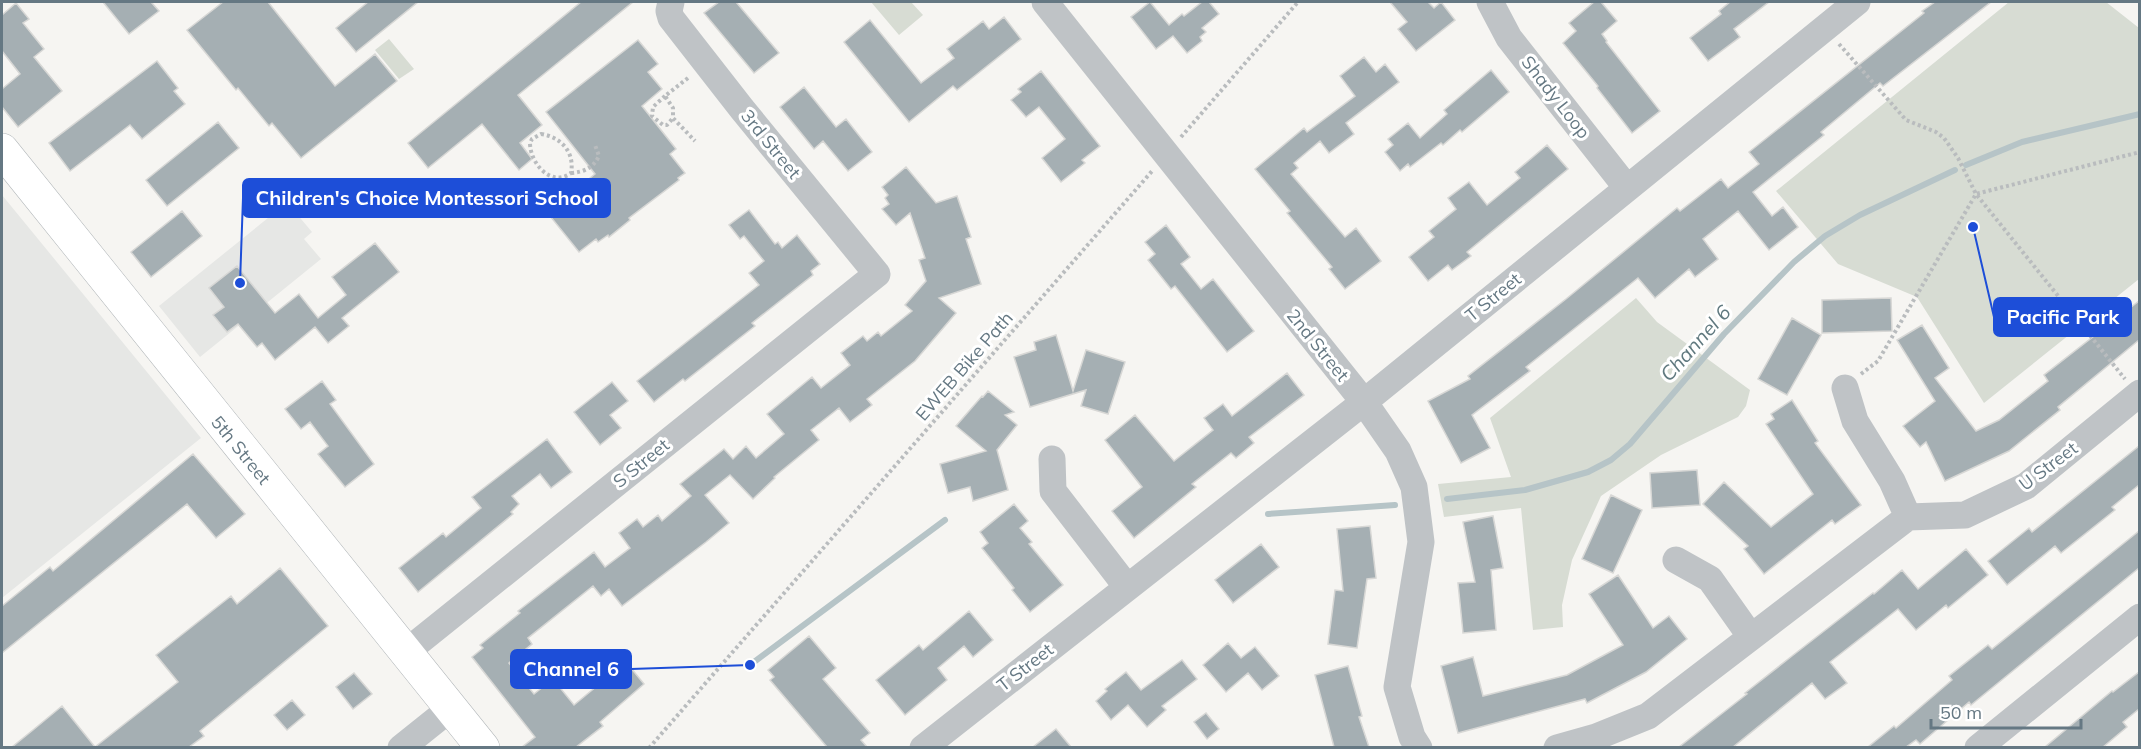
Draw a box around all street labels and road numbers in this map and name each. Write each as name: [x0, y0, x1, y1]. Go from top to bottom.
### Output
street label: Shady Loop: [1517, 51, 1595, 143]
street label: 3rd Street: [736, 105, 806, 183]
street label: T Street: [1460, 267, 1526, 327]
street label: 2nd Street: [1282, 304, 1354, 386]
street label: EWEB Bike Path: [910, 307, 1018, 425]
street label: 5th Street: [206, 411, 276, 489]
street label: S Street: [608, 433, 674, 493]
street label: U Street: [2014, 436, 2082, 496]
street label: T Street: [992, 638, 1058, 696]

